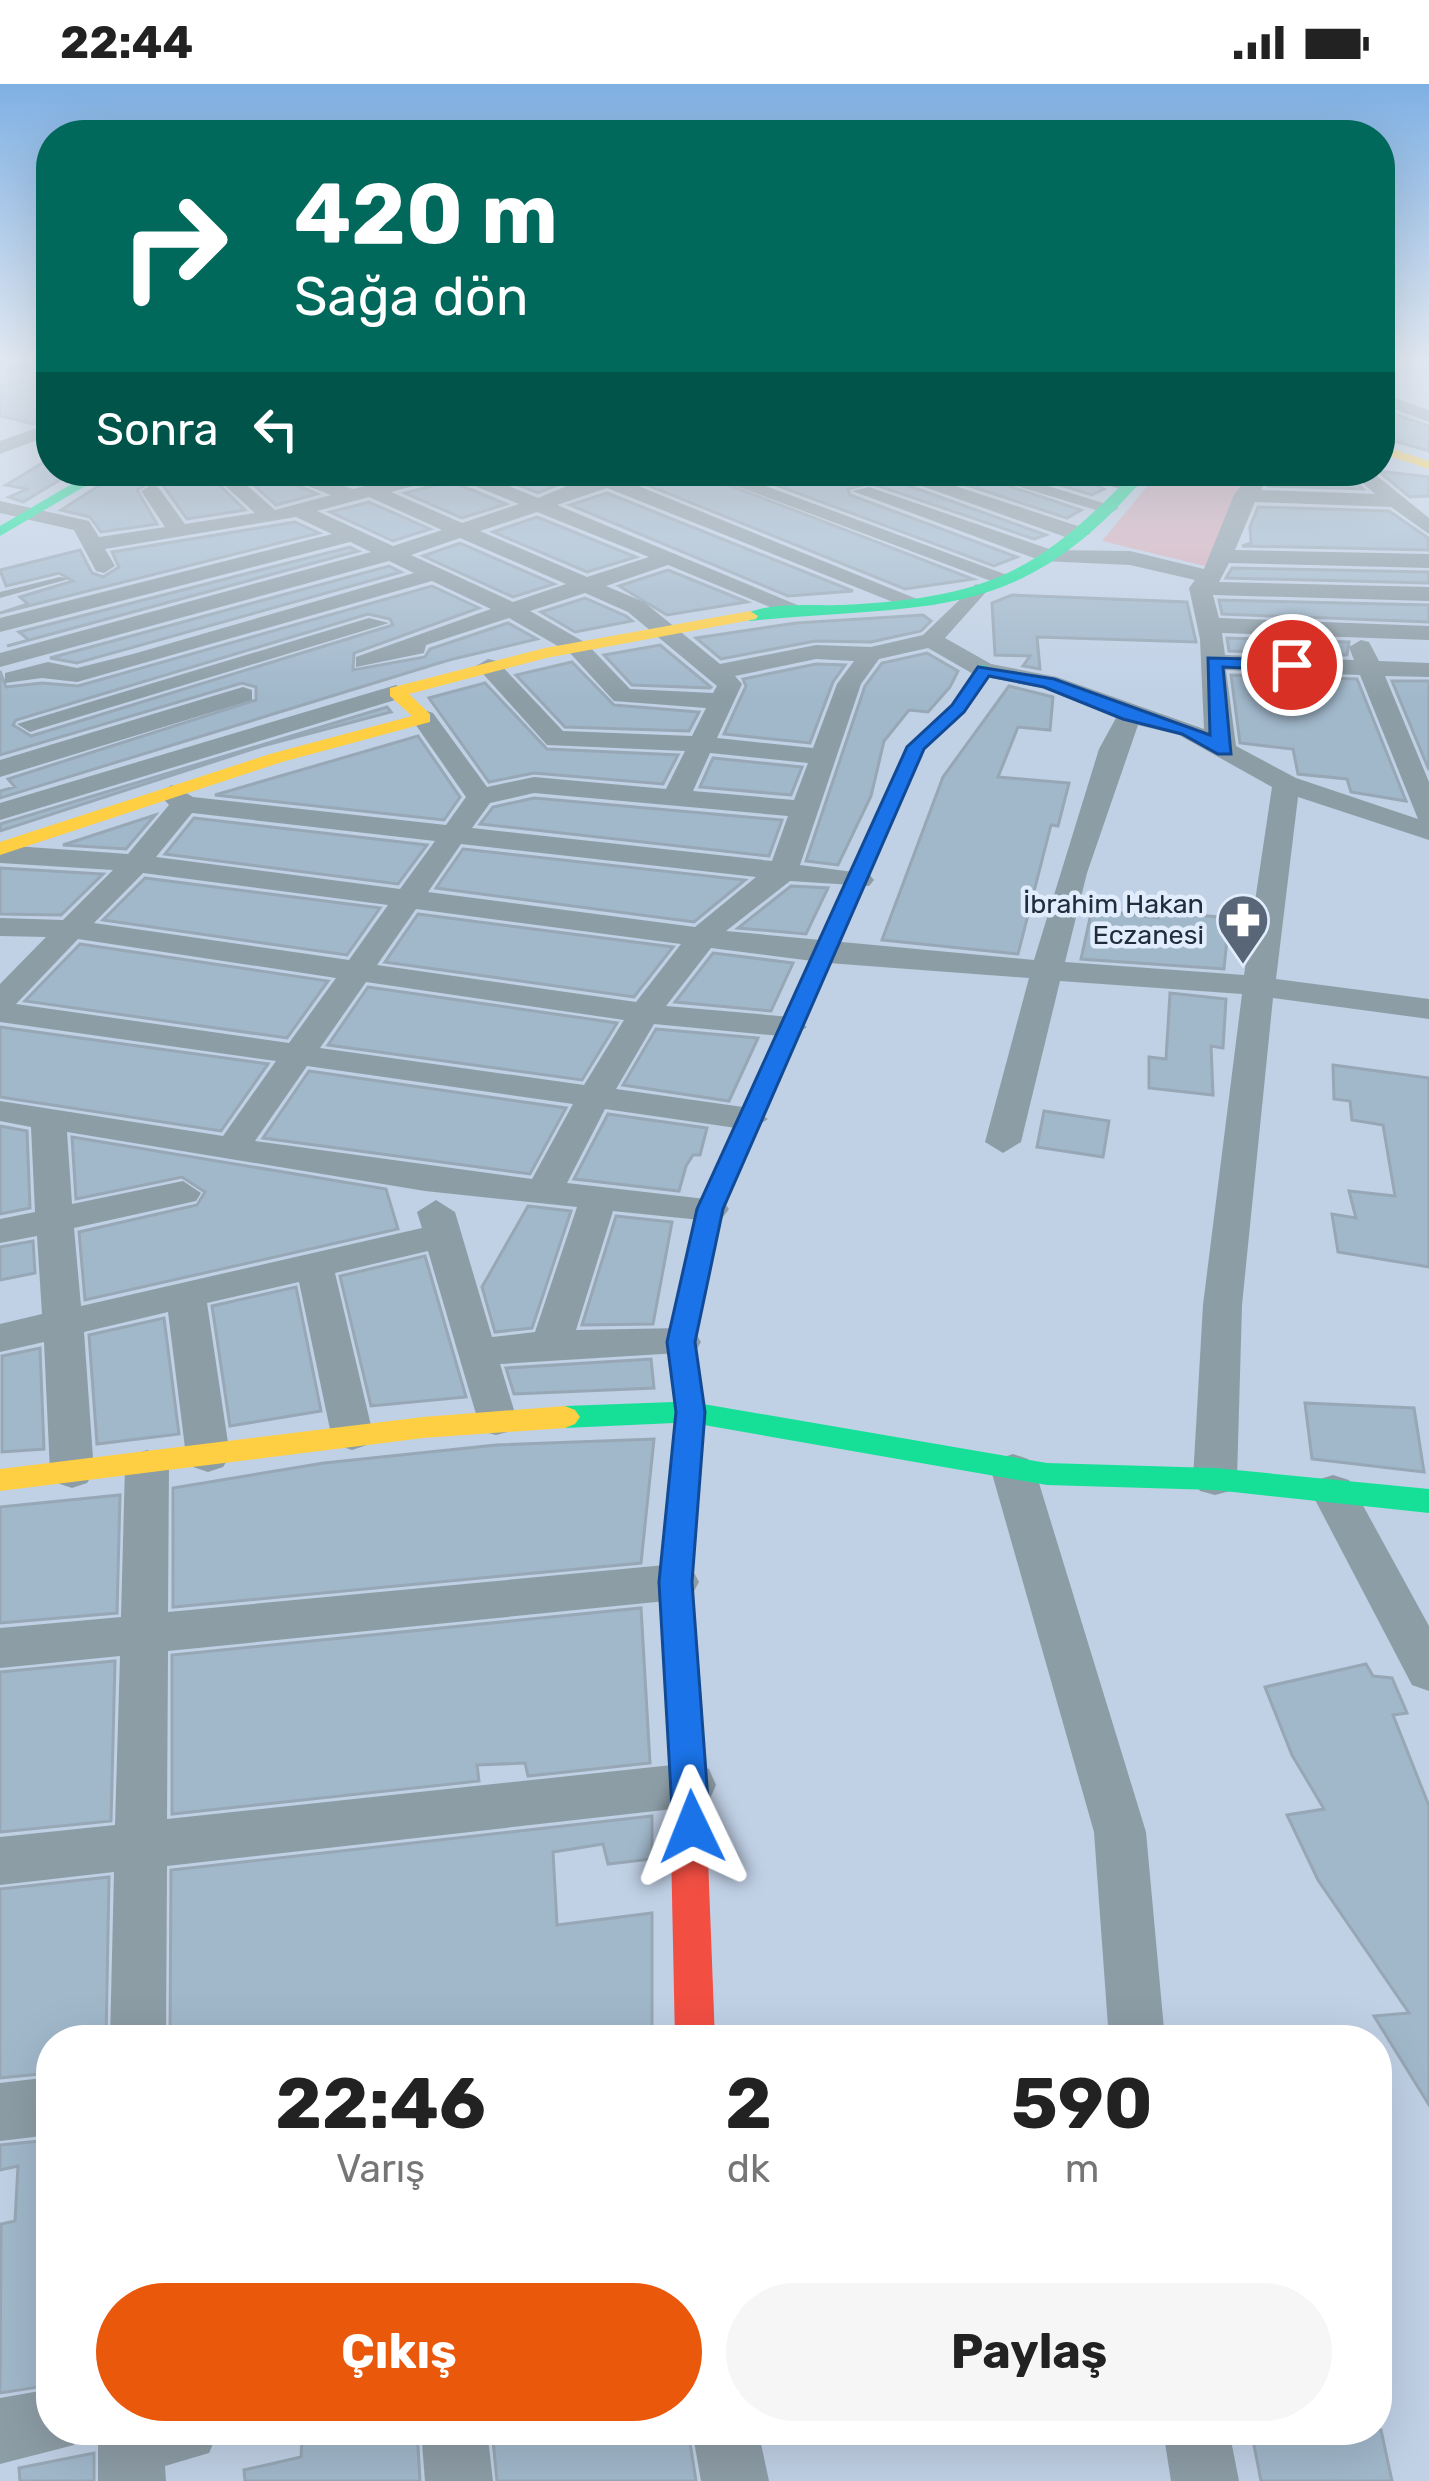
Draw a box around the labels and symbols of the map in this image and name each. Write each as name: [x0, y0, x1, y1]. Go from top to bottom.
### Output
pin: [1241, 614, 1343, 716]
place label: İbrahim Hakan Eczanesi: [1023, 888, 1204, 951]
pharmacy icon: İbrahim Hakan Eczanesi: [1215, 892, 1271, 966]
position arrow: [629, 1764, 755, 1890]

